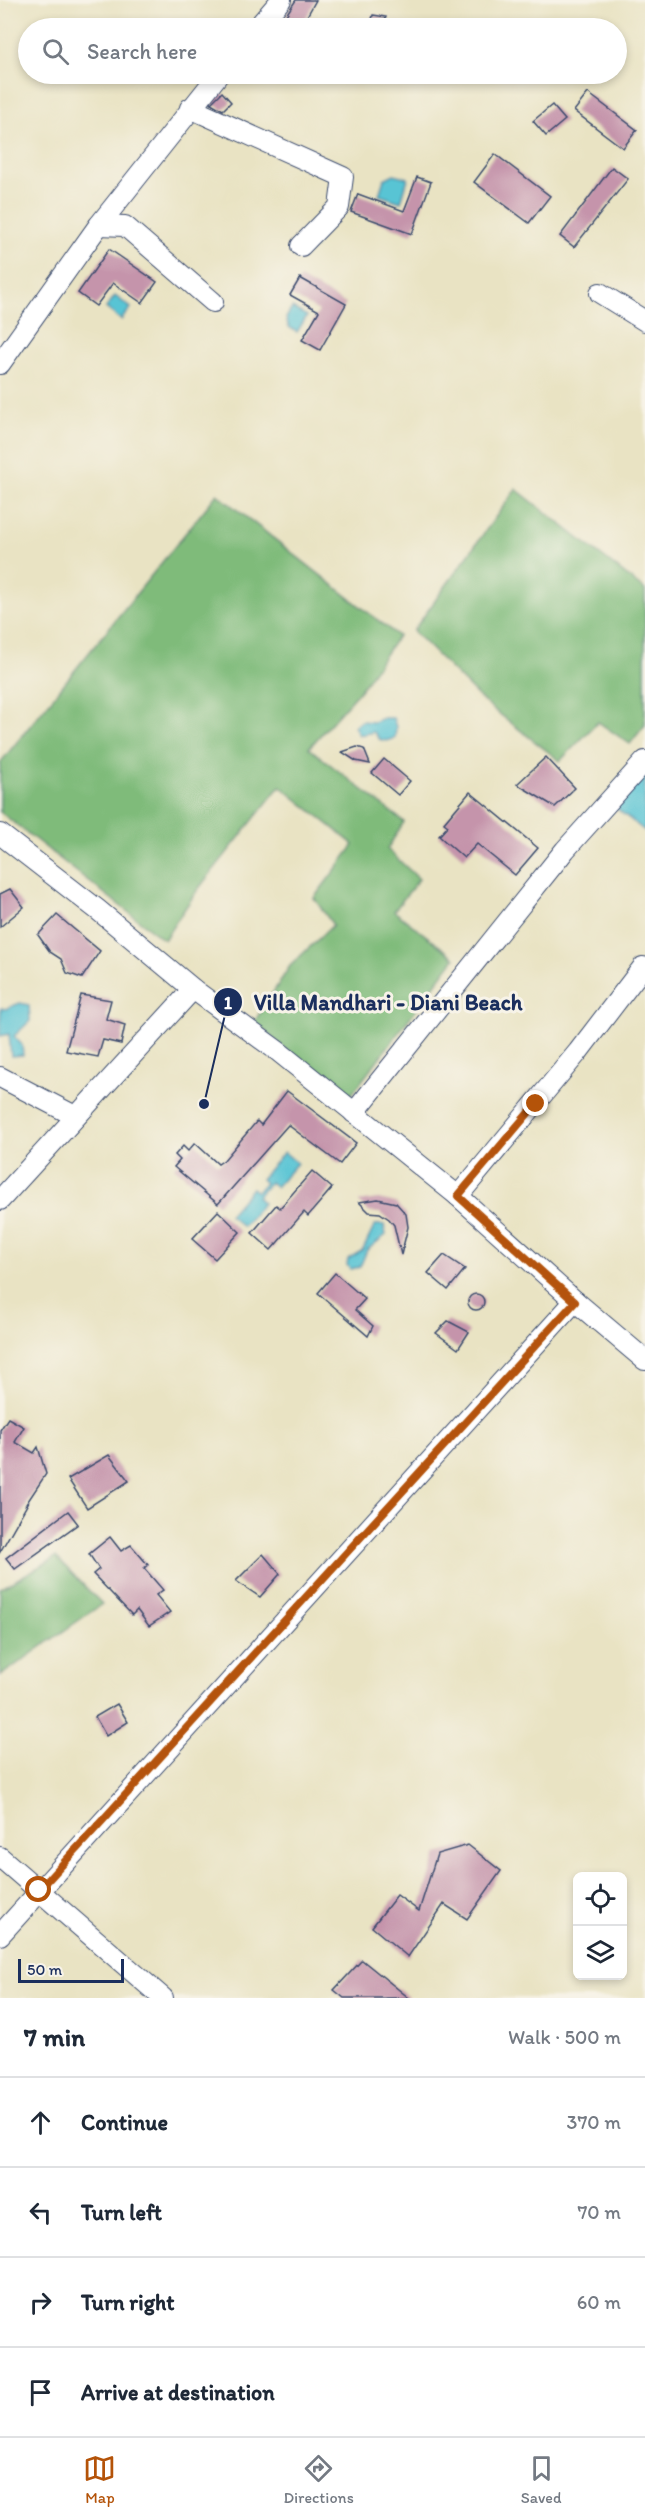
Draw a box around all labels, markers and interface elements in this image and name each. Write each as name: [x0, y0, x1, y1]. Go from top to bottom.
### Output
search box: [18, 18, 627, 84]
icon: search: [39, 35, 72, 68]
text: Search here: [87, 38, 197, 65]
callout: Villa Mandhari - Diani Beach: [213, 982, 533, 1022]
text: Villa Mandhari - Diani Beach: [254, 989, 523, 1016]
text: 1: [224, 992, 233, 1014]
route end: [522, 1090, 548, 1116]
map controls: [573, 1872, 627, 1980]
button: locate: [573, 1872, 627, 1926]
route start: [25, 1876, 51, 1902]
button: layers: [573, 1926, 627, 1980]
scale bar: [18, 1956, 124, 1984]
text: 50 m: [27, 1960, 62, 1979]
text: 7 min: [24, 2021, 85, 2053]
text: Walk · 500 m: [508, 2025, 621, 2049]
icon: ahead: [24, 2106, 57, 2139]
text: Continue: [81, 2109, 168, 2136]
text: 370 m: [567, 2110, 621, 2134]
icon: left: [24, 2196, 57, 2229]
text: Turn left: [81, 2199, 162, 2226]
text: 70 m: [577, 2200, 621, 2224]
icon: right: [24, 2286, 57, 2319]
text: Turn right: [81, 2289, 175, 2316]
text: 60 m: [577, 2290, 621, 2314]
icon: arrive: [24, 2376, 57, 2409]
text: Arrive at destination: [81, 2379, 275, 2406]
tab: Map: [83, 2452, 116, 2507]
tab: Directions: [283, 2452, 354, 2507]
tab: Saved: [521, 2452, 562, 2507]

